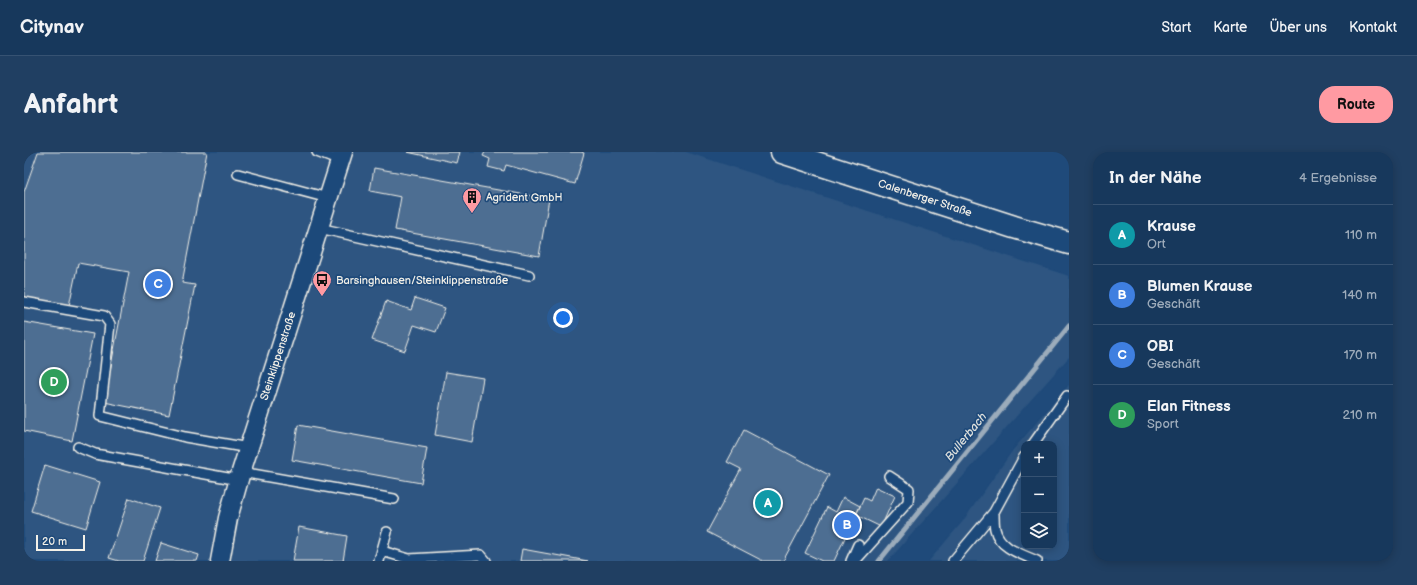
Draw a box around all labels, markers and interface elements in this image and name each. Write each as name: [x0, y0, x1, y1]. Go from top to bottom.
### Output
text: Citynav: [20, 16, 84, 39]
text: Start: [1161, 19, 1191, 36]
text: Karte: [1213, 19, 1247, 36]
text: Über uns: [1269, 19, 1327, 36]
text: Kontakt: [1349, 19, 1397, 36]
button: Route: [1319, 86, 1393, 123]
text: Anfahrt: [24, 88, 118, 121]
text: In der Nähe: [1109, 168, 1202, 188]
text: 4 Ergebnisse: [1299, 170, 1377, 186]
street label: Calenberger Straße: [876, 177, 974, 219]
building icon: Agrident GmbH: [461, 186, 483, 214]
place label: Agrident GmbH: [486, 191, 562, 204]
text: Krause: [1147, 217, 1196, 236]
text: A: [1118, 227, 1126, 243]
text: 110 m: [1345, 227, 1377, 243]
text: Ort: [1147, 236, 1166, 252]
pin: C: [145, 269, 171, 299]
bus stop icon: Barsinghausen/Steinklippenstraße: [311, 269, 333, 297]
place label: Barsinghausen/Steinklippenstraße: [336, 274, 509, 287]
text: Blumen Krause: [1147, 277, 1252, 296]
text: B: [1117, 287, 1127, 303]
text: 140 m: [1342, 287, 1377, 303]
text: Geschäft: [1147, 296, 1200, 312]
your location: [553, 308, 573, 328]
street label: Steinklippenstraße: [258, 310, 299, 402]
text: OBI: [1147, 337, 1174, 356]
text: C: [1117, 347, 1127, 363]
text: 170 m: [1344, 347, 1377, 363]
text: Geschäft: [1147, 356, 1200, 372]
pin: D: [41, 367, 67, 397]
text: Elan Fitness: [1147, 397, 1231, 416]
text: D: [1117, 407, 1127, 423]
text: 210 m: [1343, 407, 1377, 423]
water label: Bullerbach: [942, 409, 990, 464]
text: Sport: [1147, 416, 1179, 432]
map controls: [1021, 441, 1057, 549]
button: +: [1021, 441, 1057, 477]
button: −: [1021, 477, 1057, 513]
pin: A: [755, 488, 781, 518]
pin: B: [834, 510, 860, 540]
button: layers: [1021, 513, 1057, 549]
scale bar: [36, 533, 85, 552]
text: 20 m: [42, 535, 67, 548]

